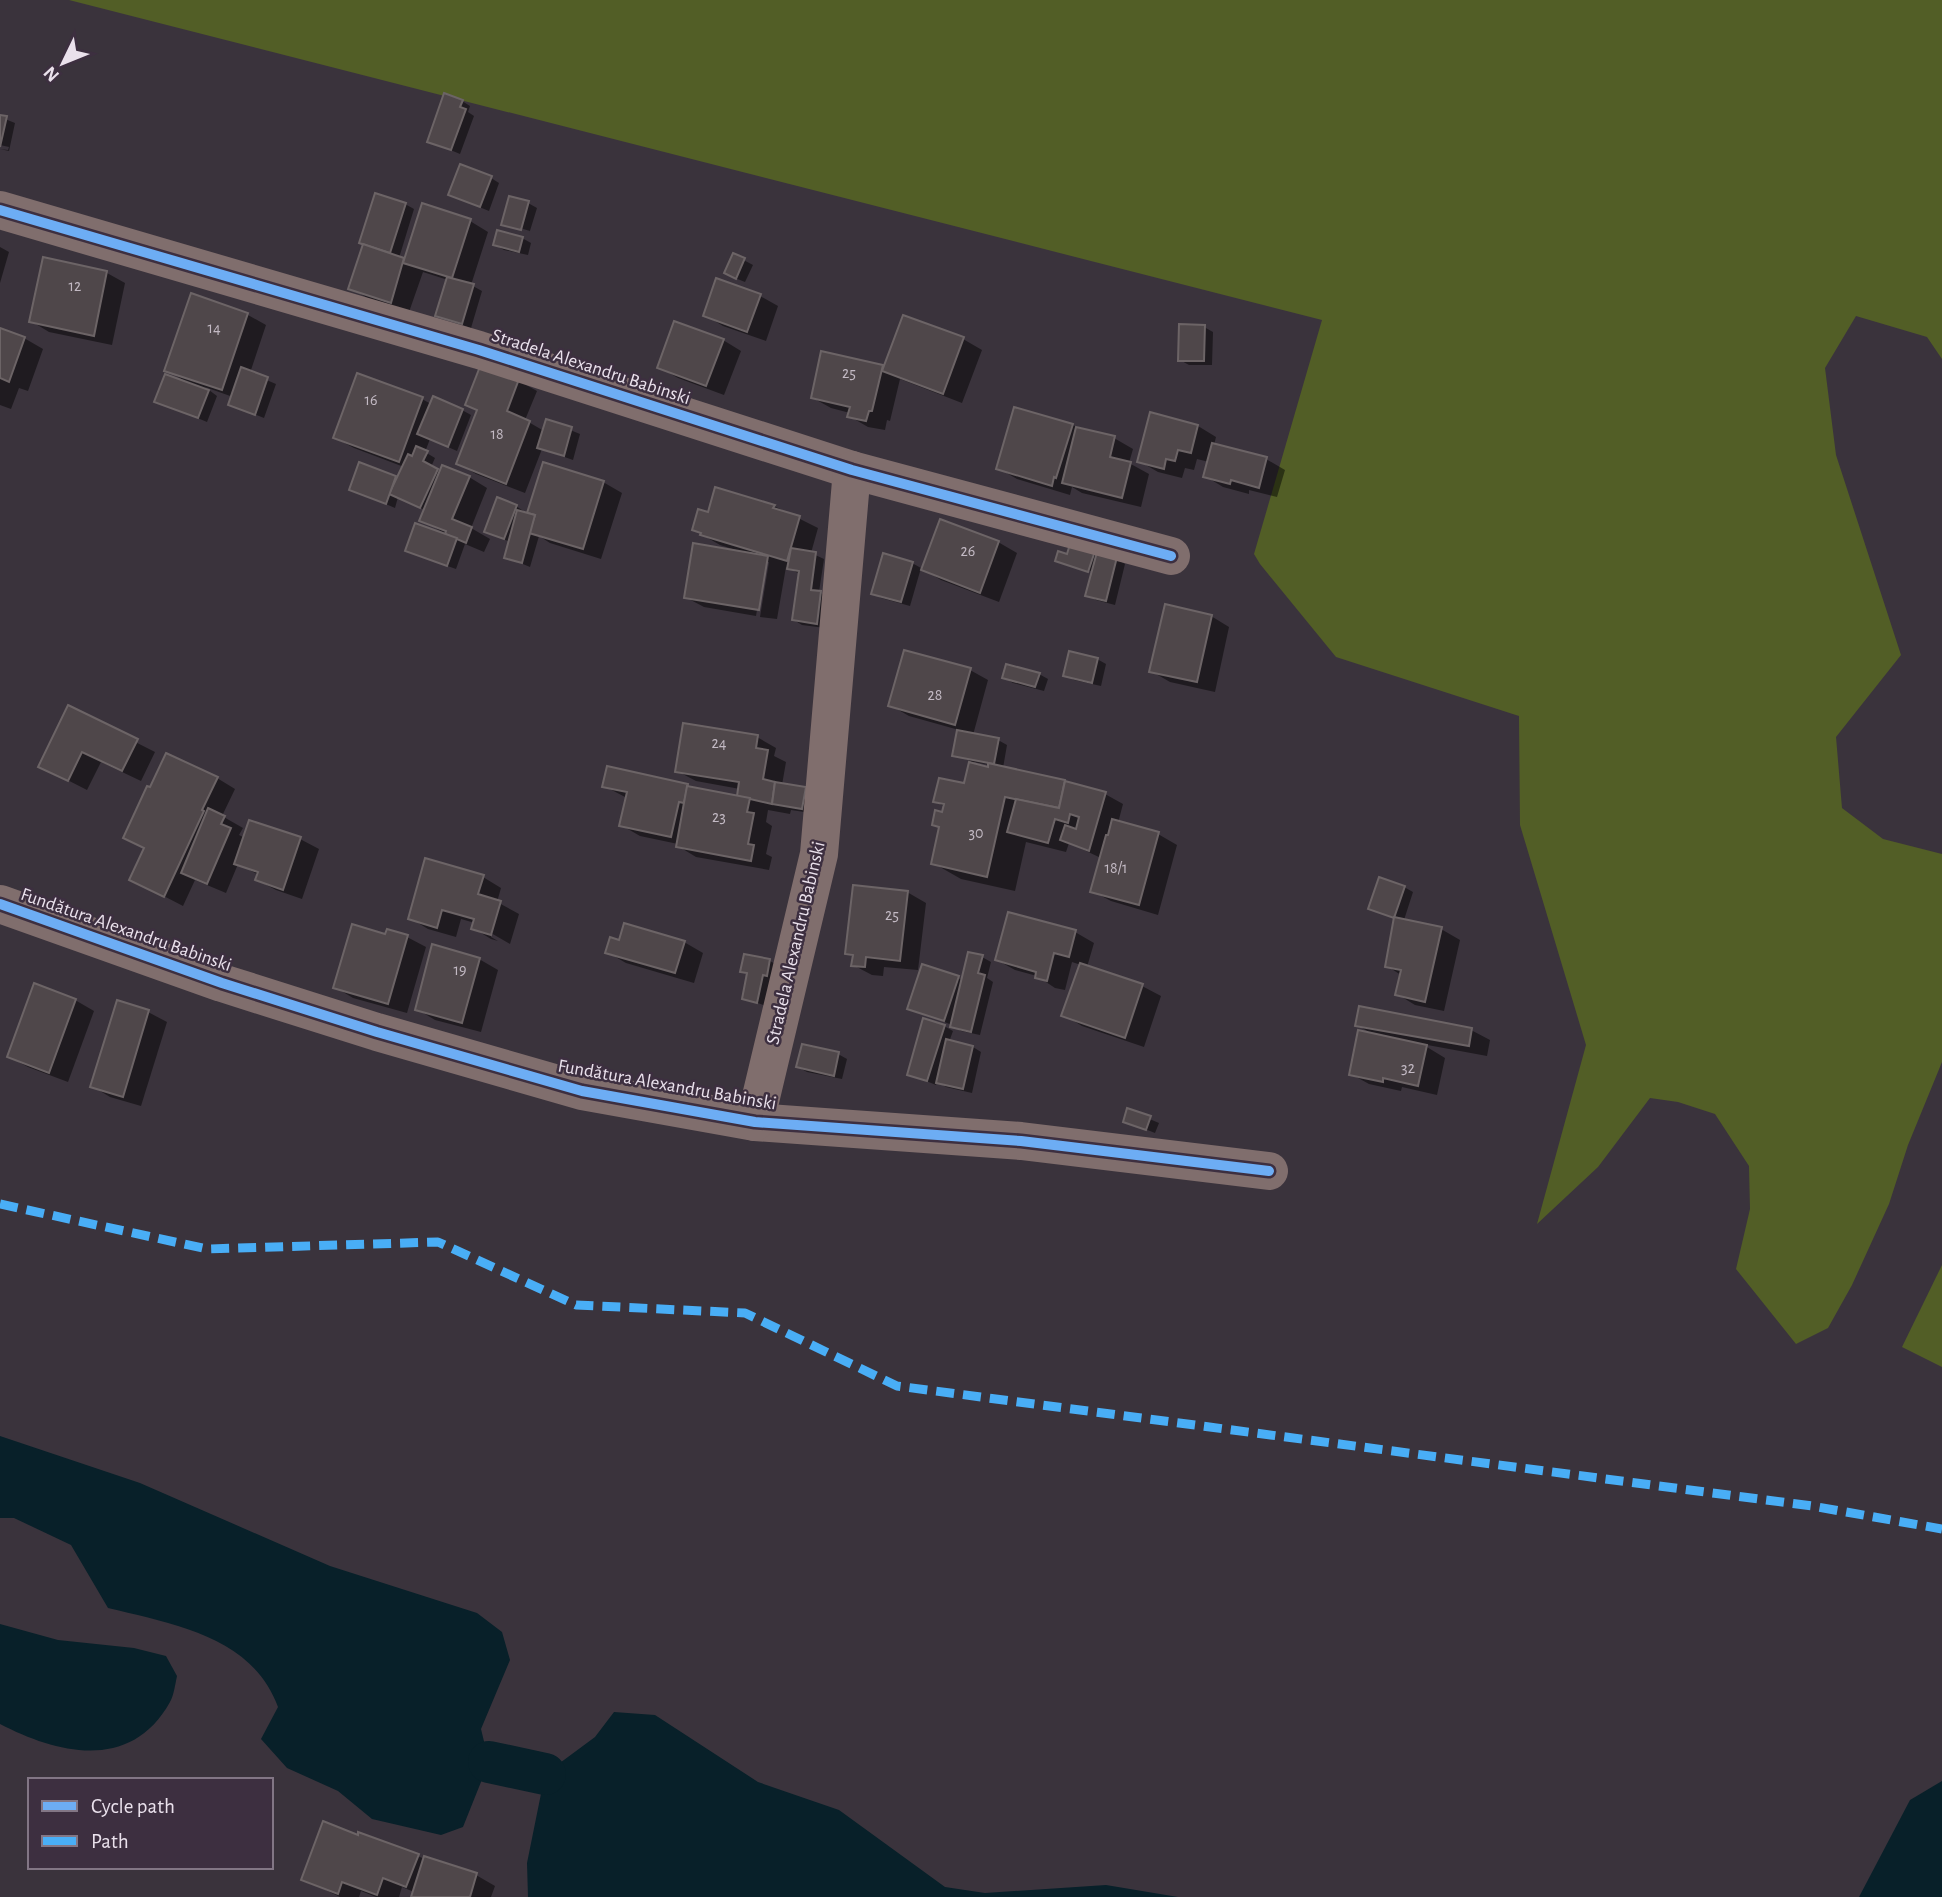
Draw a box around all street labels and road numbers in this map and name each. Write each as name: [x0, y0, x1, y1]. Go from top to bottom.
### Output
street label: Stradela Alexandru Babinski: [489, 326, 693, 408]
street label: Stradela Alexandru Babinski: [763, 840, 829, 1046]
street label: Fundătura Alexandru Babinski: [18, 885, 234, 975]
street label: Fundătura Alexandru Babinski: [556, 1056, 778, 1114]

